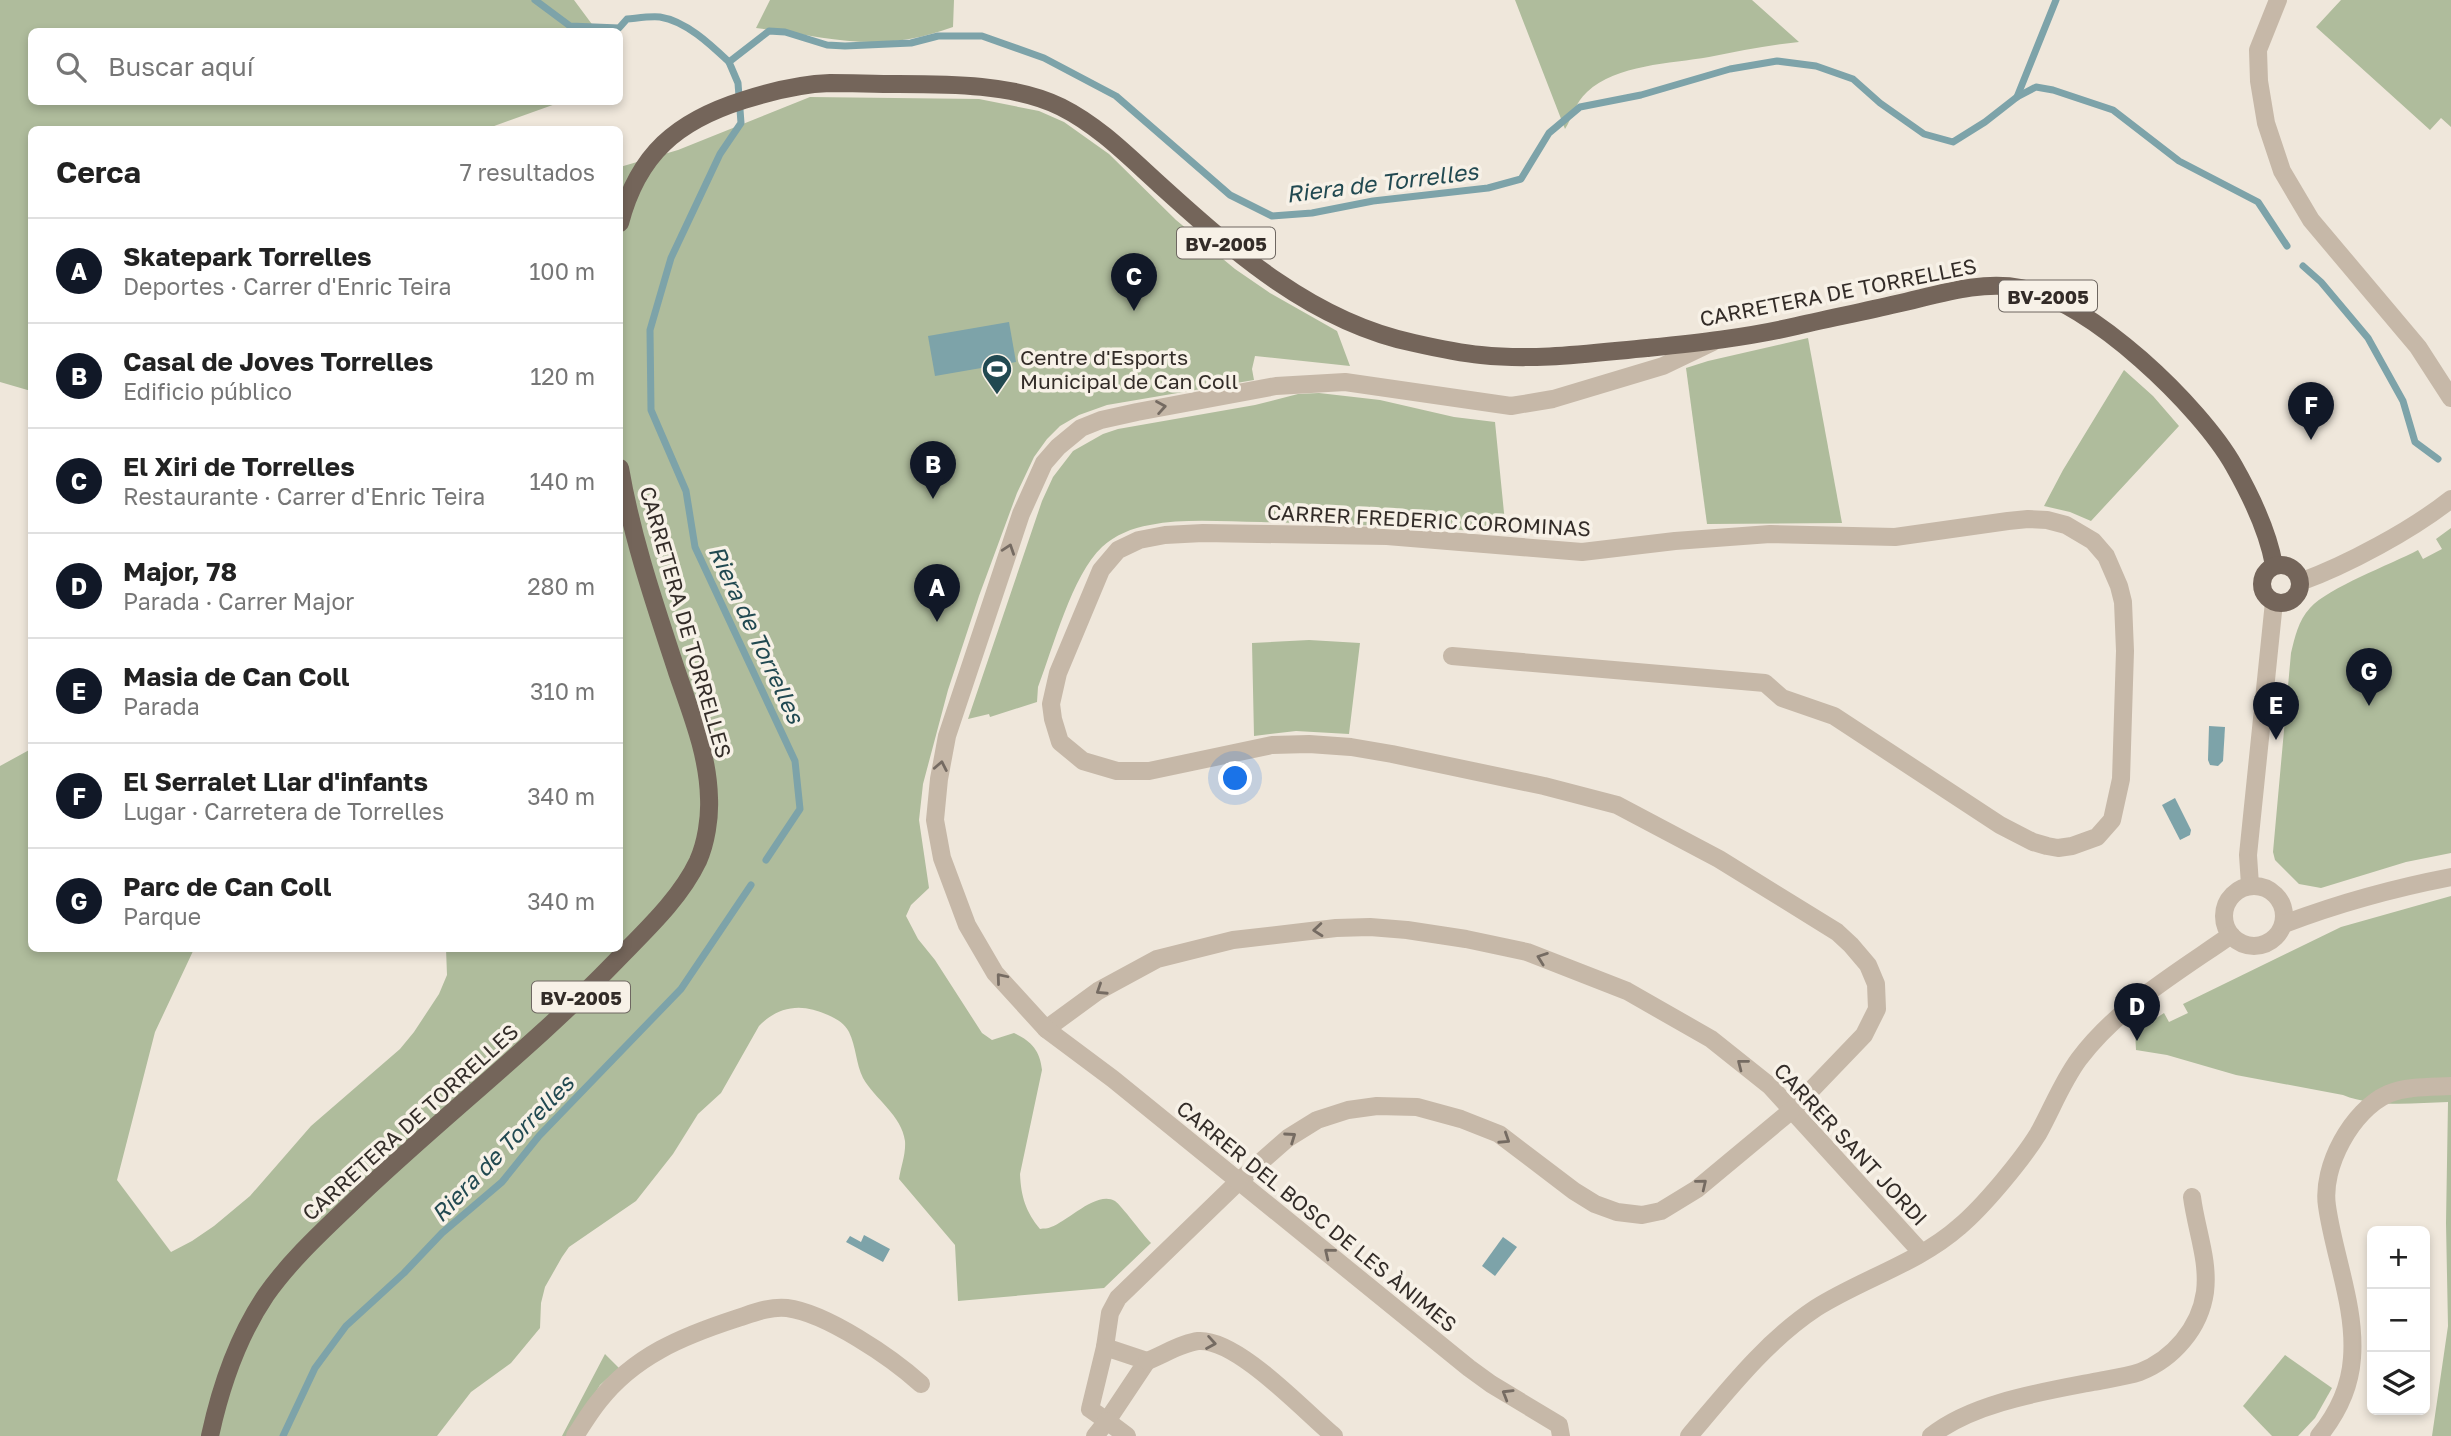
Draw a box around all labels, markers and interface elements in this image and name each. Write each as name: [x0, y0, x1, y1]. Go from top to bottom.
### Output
search box: [28, 28, 623, 105]
icon: search: [52, 48, 90, 86]
text: Buscar aquí: [108, 51, 254, 82]
text: Cerca: [56, 154, 141, 190]
water label: Riera de Torrelles: [1285, 156, 1480, 208]
text: 7 resultados: [460, 158, 595, 186]
road number: BV-2005: [1177, 228, 1275, 258]
text: Skatepark Torrelles: [123, 241, 372, 272]
street label: CARRETERA DE TORRELLES: [1697, 252, 1979, 332]
pin: C: [1111, 253, 1157, 311]
text: A: [71, 257, 87, 285]
text: 100 m: [529, 257, 595, 285]
text: Deportes · Carrer d'Enric Teira: [123, 272, 452, 300]
road number: BV-2005: [1999, 280, 2097, 312]
place label: Centre d'Esports Municipal de Can Coll: [1020, 344, 1238, 394]
text: Casal de Joves Torrelles: [123, 346, 433, 377]
sports icon: Centre d'Esports Municipal de Can Coll: [980, 352, 1014, 396]
text: B: [71, 362, 87, 390]
text: 120 m: [530, 362, 595, 390]
text: Edificio público: [123, 377, 292, 405]
pin: F: [2288, 382, 2334, 440]
one-way arrow: [1155, 401, 1167, 416]
pin: B: [910, 441, 956, 499]
text: El Xiri de Torrelles: [123, 451, 355, 482]
text: C: [71, 467, 87, 495]
text: 140 m: [529, 467, 595, 495]
text: Restaurante · Carrer d'Enric Teira: [123, 482, 485, 510]
street label: CARRETERA DE TORRELLES: [635, 483, 737, 761]
street label: CARRER FREDERIC COROMINAS: [1267, 499, 1591, 541]
water label: Riera de Torrelles: [704, 541, 811, 728]
one-way arrow: [1001, 544, 1015, 556]
text: Major, 78: [123, 556, 237, 587]
pin: A: [914, 564, 960, 622]
text: D: [71, 572, 87, 600]
text: 280 m: [527, 572, 595, 600]
text: Parada · Carrer Major: [123, 587, 354, 615]
pin: G: [2346, 648, 2392, 706]
text: Masia de Can Coll: [123, 661, 350, 692]
text: E: [72, 677, 86, 705]
text: 310 m: [530, 677, 595, 705]
pin: E: [2253, 682, 2299, 740]
text: Parada: [123, 692, 200, 720]
one-way arrow: [933, 760, 948, 772]
your location: [1218, 761, 1252, 795]
text: El Serralet Llar d'infants: [123, 766, 428, 797]
text: F: [72, 782, 86, 810]
text: 340 m: [527, 782, 595, 810]
text: Lugar · Carretera de Torrelles: [123, 797, 444, 825]
text: Parc de Can Coll: [123, 871, 331, 902]
text: G: [71, 887, 87, 915]
text: 340 m: [527, 887, 595, 915]
text: Parque: [123, 902, 201, 930]
one-way arrow: [1312, 922, 1323, 937]
one-way arrow: [1537, 952, 1549, 966]
one-way arrow: [997, 974, 1009, 987]
road number: BV-2005: [532, 981, 630, 1012]
one-way arrow: [1096, 981, 1109, 994]
pin: D: [2114, 983, 2160, 1041]
street label: CARRETERA DE TORRELLES: [297, 1018, 523, 1226]
street label: CARRER SANT JORDI: [1769, 1057, 1933, 1231]
one-way arrow: [1737, 1059, 1749, 1072]
water label: Riera de Torrelles: [425, 1068, 580, 1227]
street label: CARRER DEL BOSC DE LES ÀNIMES: [1172, 1095, 1462, 1337]
one-way arrow: [1498, 1131, 1511, 1144]
one-way arrow: [1283, 1133, 1296, 1145]
one-way arrow: [1693, 1180, 1706, 1192]
map controls: [2367, 1226, 2430, 1415]
button: +: [2367, 1226, 2430, 1289]
one-way arrow: [1324, 1249, 1336, 1262]
button: −: [2367, 1289, 2430, 1352]
one-way arrow: [1205, 1335, 1217, 1350]
button: layers: [2367, 1352, 2430, 1415]
one-way arrow: [1502, 1389, 1515, 1402]

